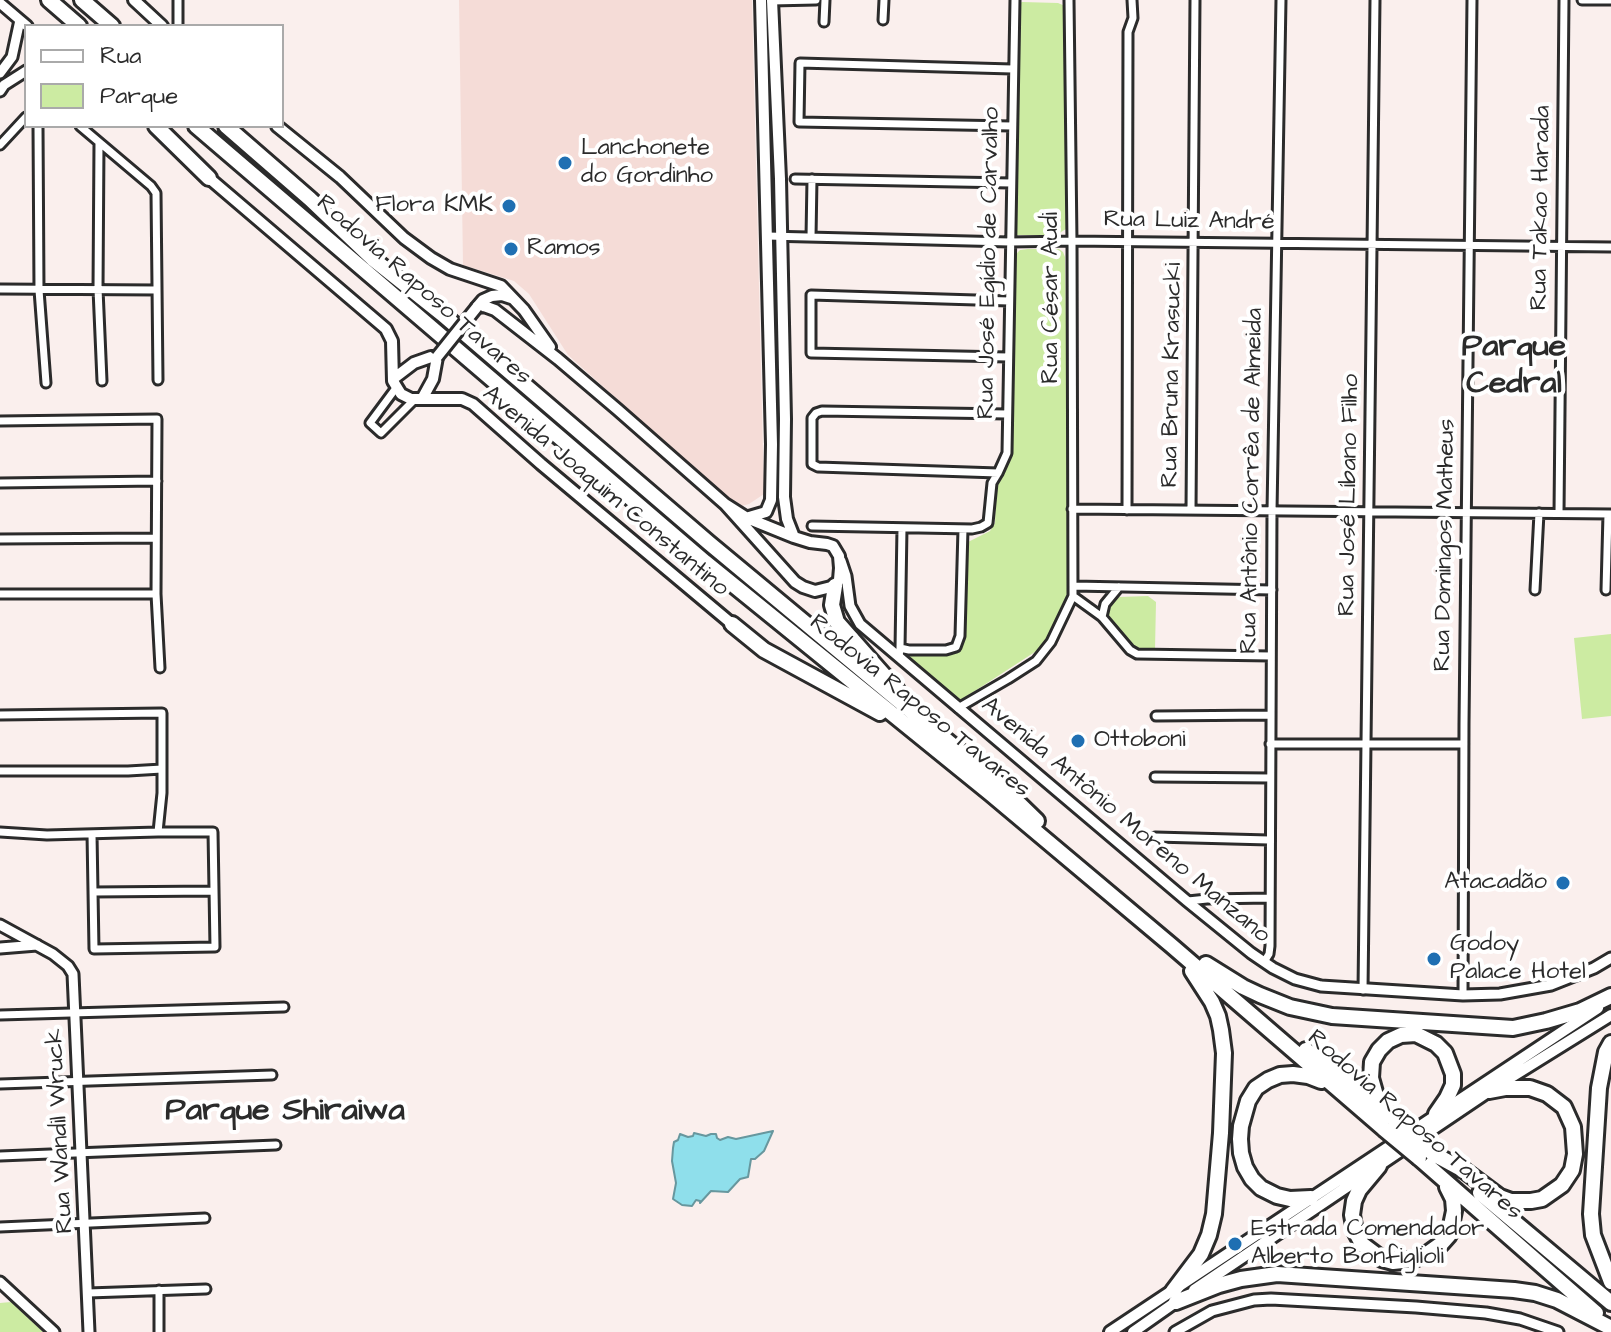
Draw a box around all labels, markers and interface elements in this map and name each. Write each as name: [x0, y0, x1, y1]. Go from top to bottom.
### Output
legend: [24, 24, 284, 128]
text: Rua: [100, 39, 142, 73]
text: Parque: [100, 79, 178, 113]
street label: Rua Takao Harada: [1526, 105, 1558, 311]
street label: Rua José Egídio de Carvalho: [973, 107, 1007, 419]
place label: Lanchonete do Gordinho: [581, 135, 713, 191]
marker: Lanchonete do Gordinho: [556, 154, 574, 172]
street label: Rodovia Raposo Tavares: [310, 190, 536, 392]
place label: Flora KMK: [375, 192, 493, 220]
marker: Flora KMK: [500, 197, 518, 215]
street label: Rua Luiz André: [1103, 206, 1275, 238]
street label: Rua César Audi: [1038, 212, 1066, 384]
place label: Ramos: [527, 235, 601, 263]
marker: Ramos: [502, 240, 520, 258]
street label: Rua Bruna Krasucki: [1157, 262, 1189, 488]
street label: Rua Antônio Corrêa de Almeida: [1236, 308, 1270, 654]
district label: Parque Cedral: [1462, 329, 1566, 404]
street label: Rua José Líbano Filho: [1333, 374, 1367, 616]
street label: Avenida Joaquim Constantino: [476, 380, 734, 604]
street label: Rua Domingos Matheus: [1429, 418, 1463, 672]
street label: Rodovia Raposo Tavares: [803, 609, 1035, 805]
street label: Avenida Antônio Moreno Manzano: [975, 692, 1275, 950]
place label: Ottoboni: [1094, 727, 1186, 755]
marker: Ottoboni: [1069, 732, 1087, 750]
place label: Atacadão: [1444, 869, 1547, 897]
marker: Atacadão: [1554, 874, 1572, 892]
place label: Godoy Palace Hotel: [1450, 931, 1586, 987]
marker: Godoy Palace Hotel: [1425, 950, 1443, 968]
street label: Rodovia Raposo Tavares: [1301, 1025, 1527, 1227]
street label: Rua Wandil Wruck: [41, 1028, 81, 1234]
district label: Parque Shiraiwa: [165, 1093, 405, 1131]
place label: Estrada Comendador Alberto Bonfiglioli: [1251, 1216, 1484, 1272]
marker: Estrada Comendador Alberto Bonfiglioli: [1226, 1235, 1244, 1253]

